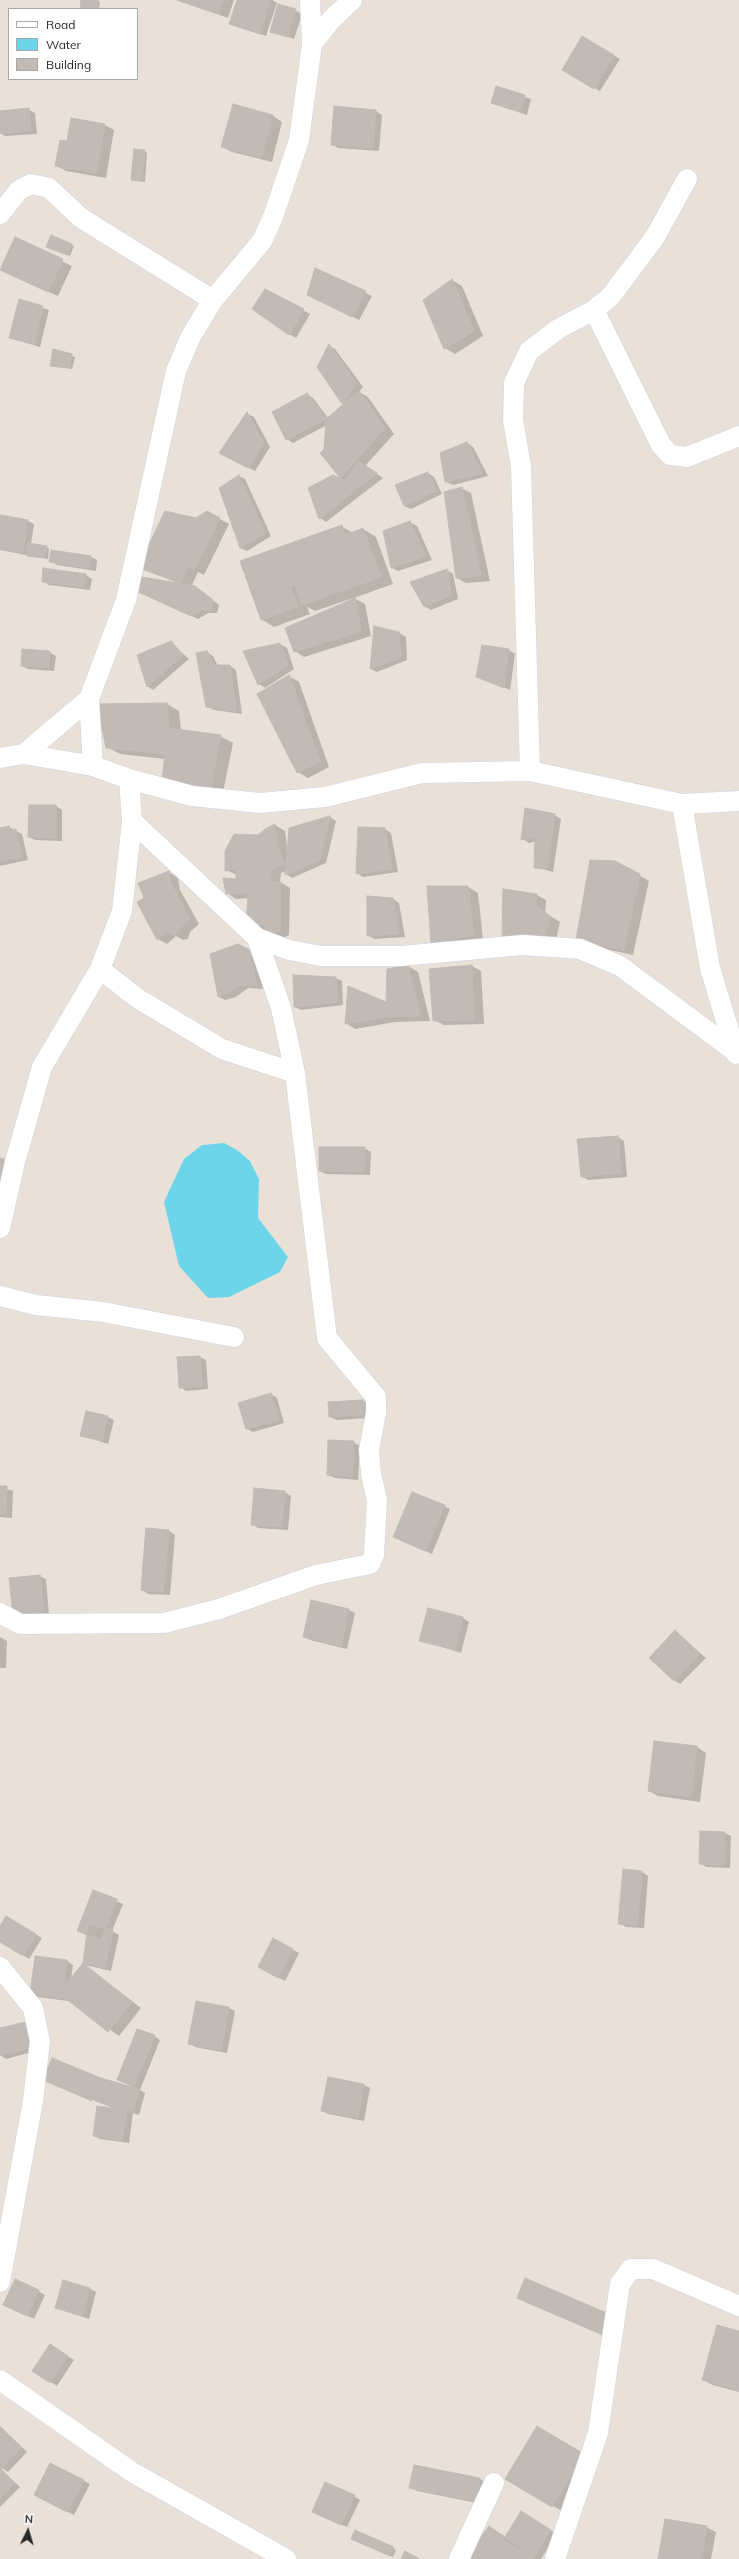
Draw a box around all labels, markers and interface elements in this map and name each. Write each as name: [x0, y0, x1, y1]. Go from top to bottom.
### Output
legend: [8, 8, 138, 80]
text: Road: [46, 17, 75, 32]
text: Water: [46, 37, 81, 52]
text: Building: [46, 57, 91, 72]
north arrow: [8, 2511, 48, 2551]
text: N: [24, 2512, 34, 2526]

